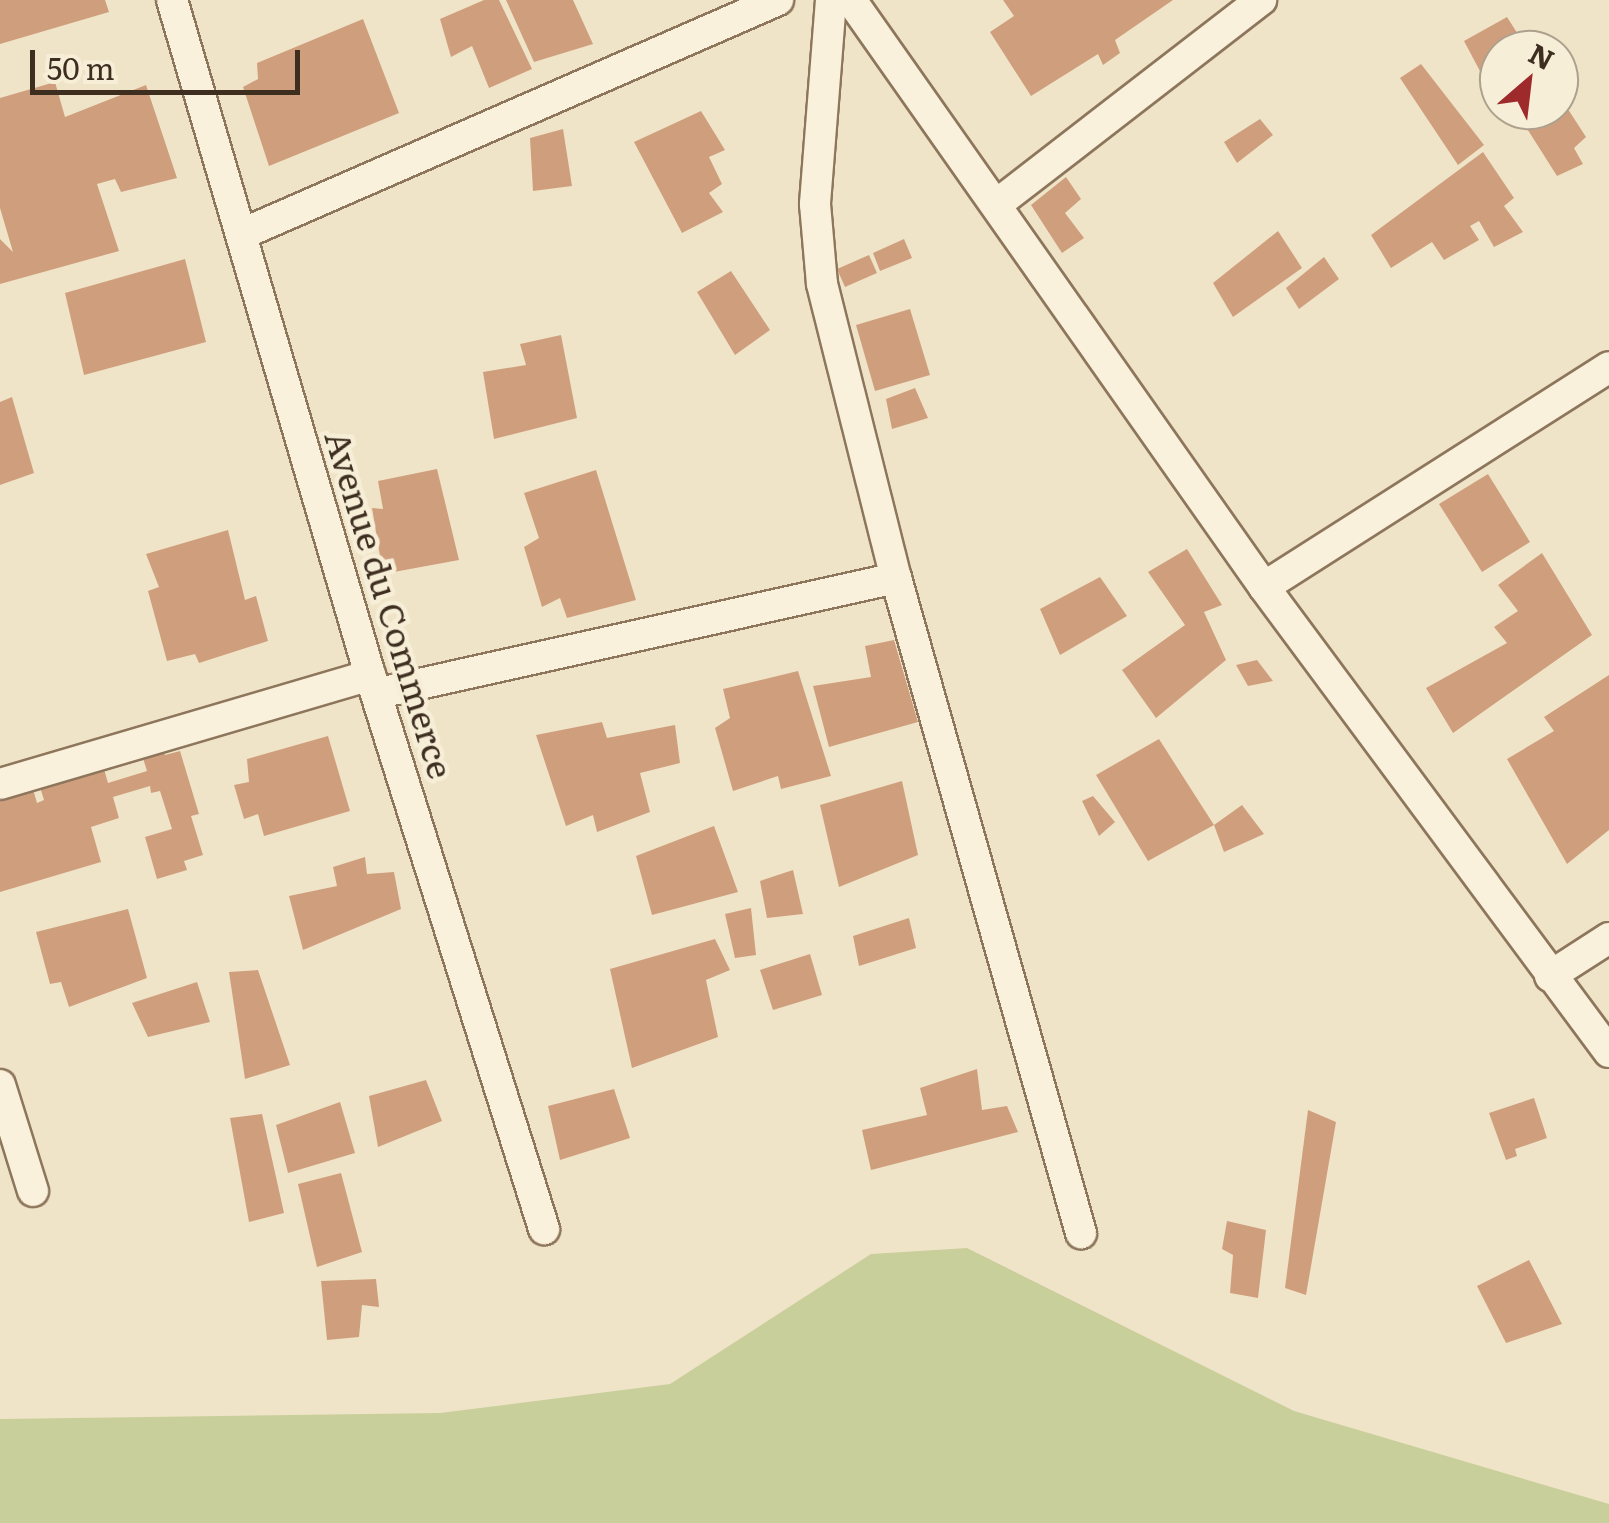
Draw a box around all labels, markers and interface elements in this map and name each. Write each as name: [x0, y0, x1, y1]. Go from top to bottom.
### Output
scale bar: [35, 30, 305, 92]
north arrow: [1479, 30, 1579, 130]
text: N: [1522, 31, 1562, 79]
text: 50 m: [47, 45, 115, 89]
street label: Avenue du Commerce: [318, 425, 464, 783]

